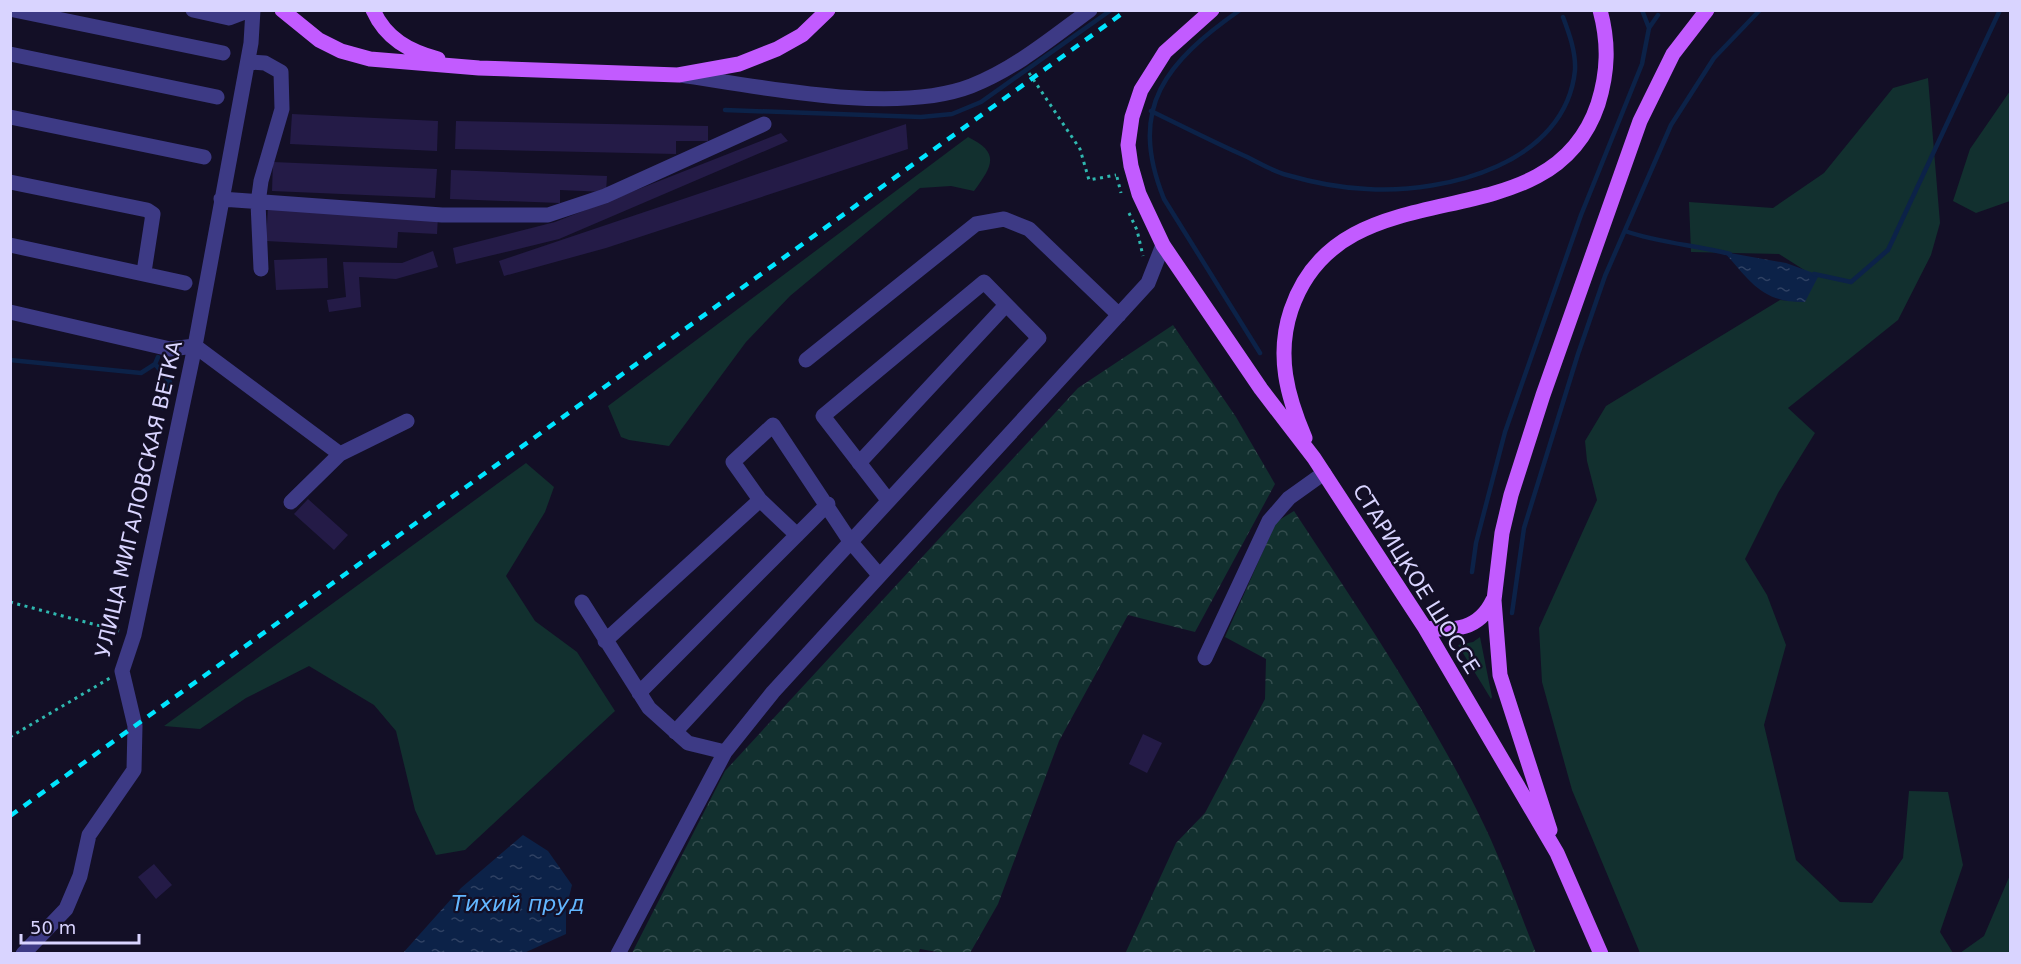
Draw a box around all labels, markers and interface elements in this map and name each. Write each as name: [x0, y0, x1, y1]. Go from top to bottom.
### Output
street label: УЛИЦА МИГАЛОВСКАЯ ВЕТКА: [91, 338, 187, 660]
street label: СТАРИЦКОЕ ШОССЕ: [1348, 480, 1484, 678]
water label: Тихий пруд: [452, 891, 584, 916]
scale bar: [21, 907, 140, 945]
text: 50 m: [30, 917, 76, 938]

